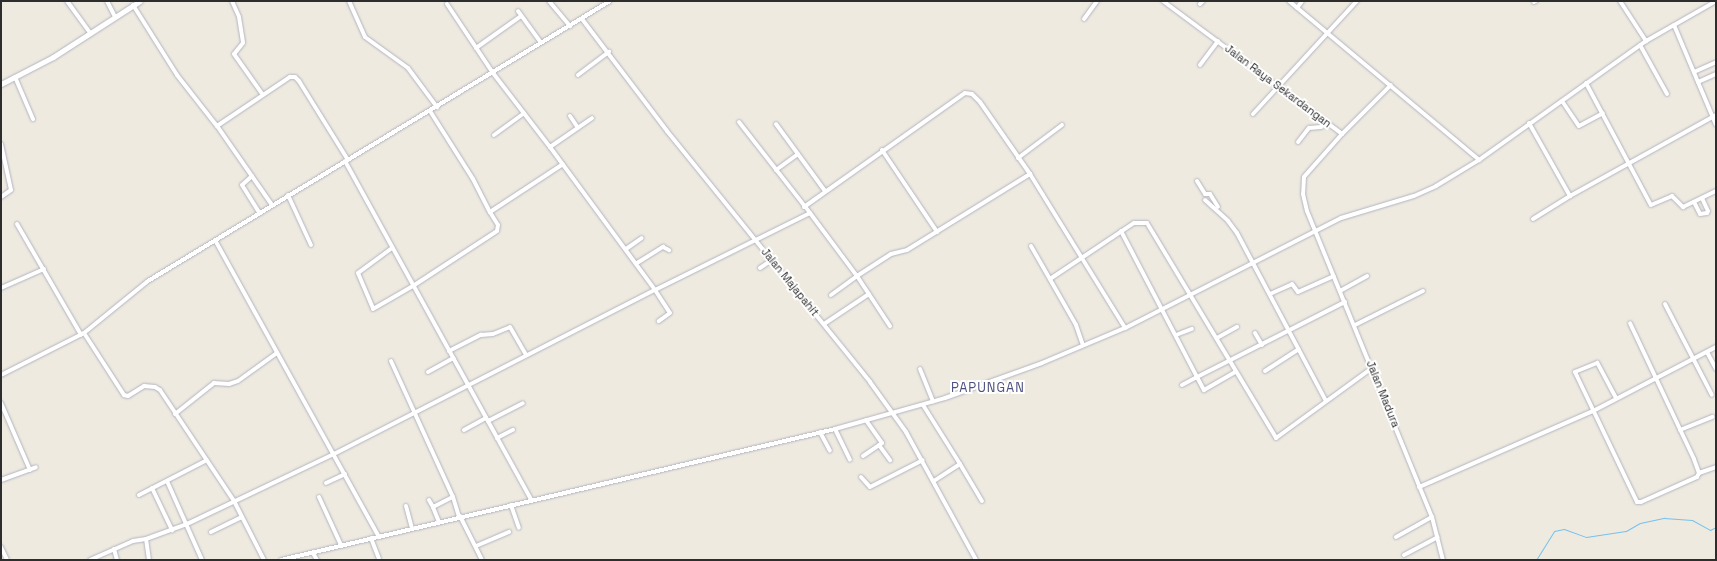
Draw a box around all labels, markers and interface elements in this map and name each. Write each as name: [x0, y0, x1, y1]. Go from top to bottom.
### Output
street label: Jalan Raya Sekardangan: [1222, 42, 1334, 130]
street label: Jalan Majapahit: [758, 245, 822, 319]
street label: Jalan Madura: [1364, 359, 1402, 429]
district label: PAPUNGAN: [951, 380, 1025, 396]

